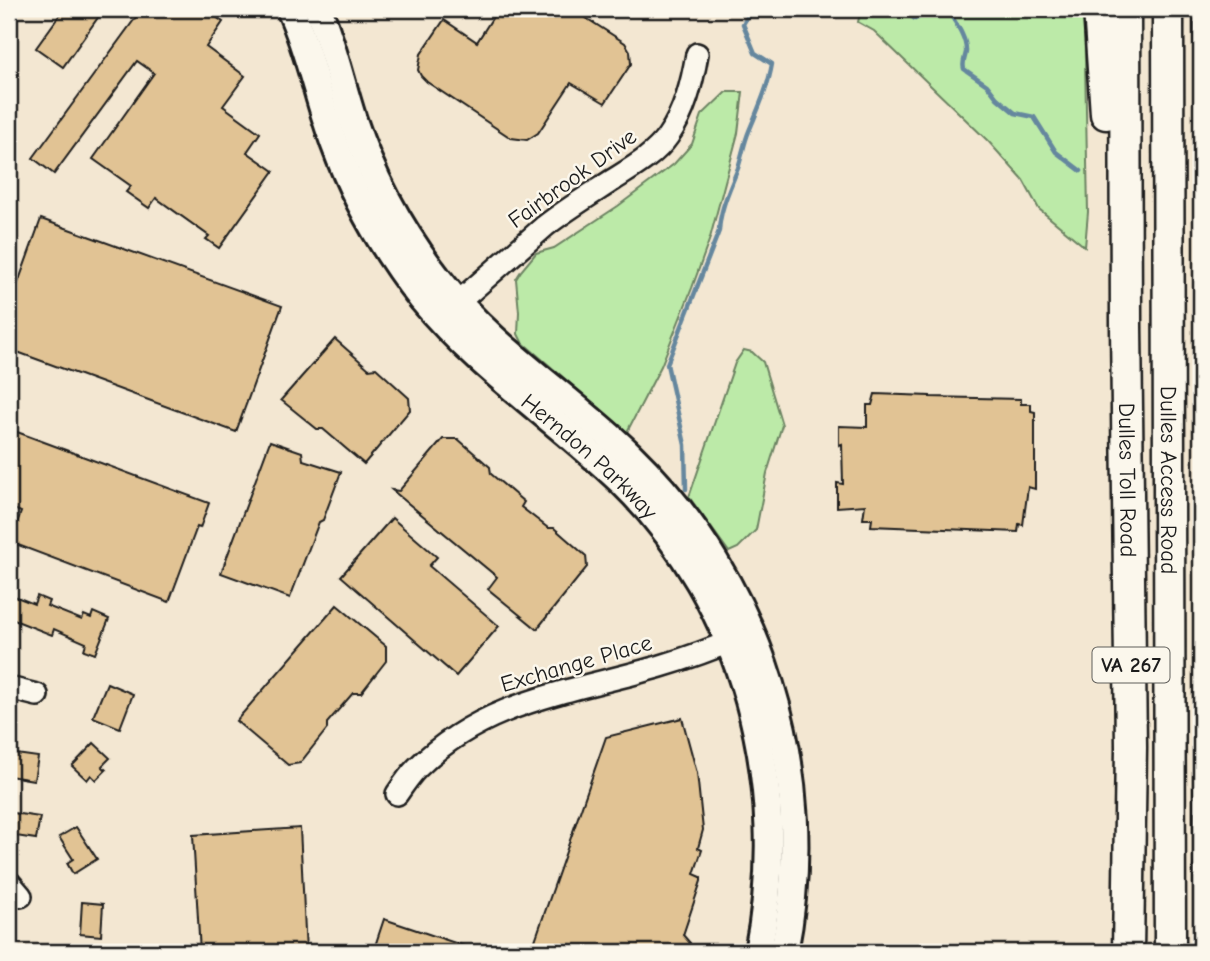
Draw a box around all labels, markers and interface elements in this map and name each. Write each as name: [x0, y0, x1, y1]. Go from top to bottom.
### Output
street label: Fairbrook Drive: [503, 123, 642, 234]
street label: Dulles Access Road: [1155, 386, 1182, 574]
street label: Herndon Parkway: [516, 388, 664, 525]
street label: Dulles Toll Road: [1113, 403, 1142, 557]
street label: Exchange Place: [497, 629, 655, 698]
road number: VA 267: [1092, 648, 1170, 682]

